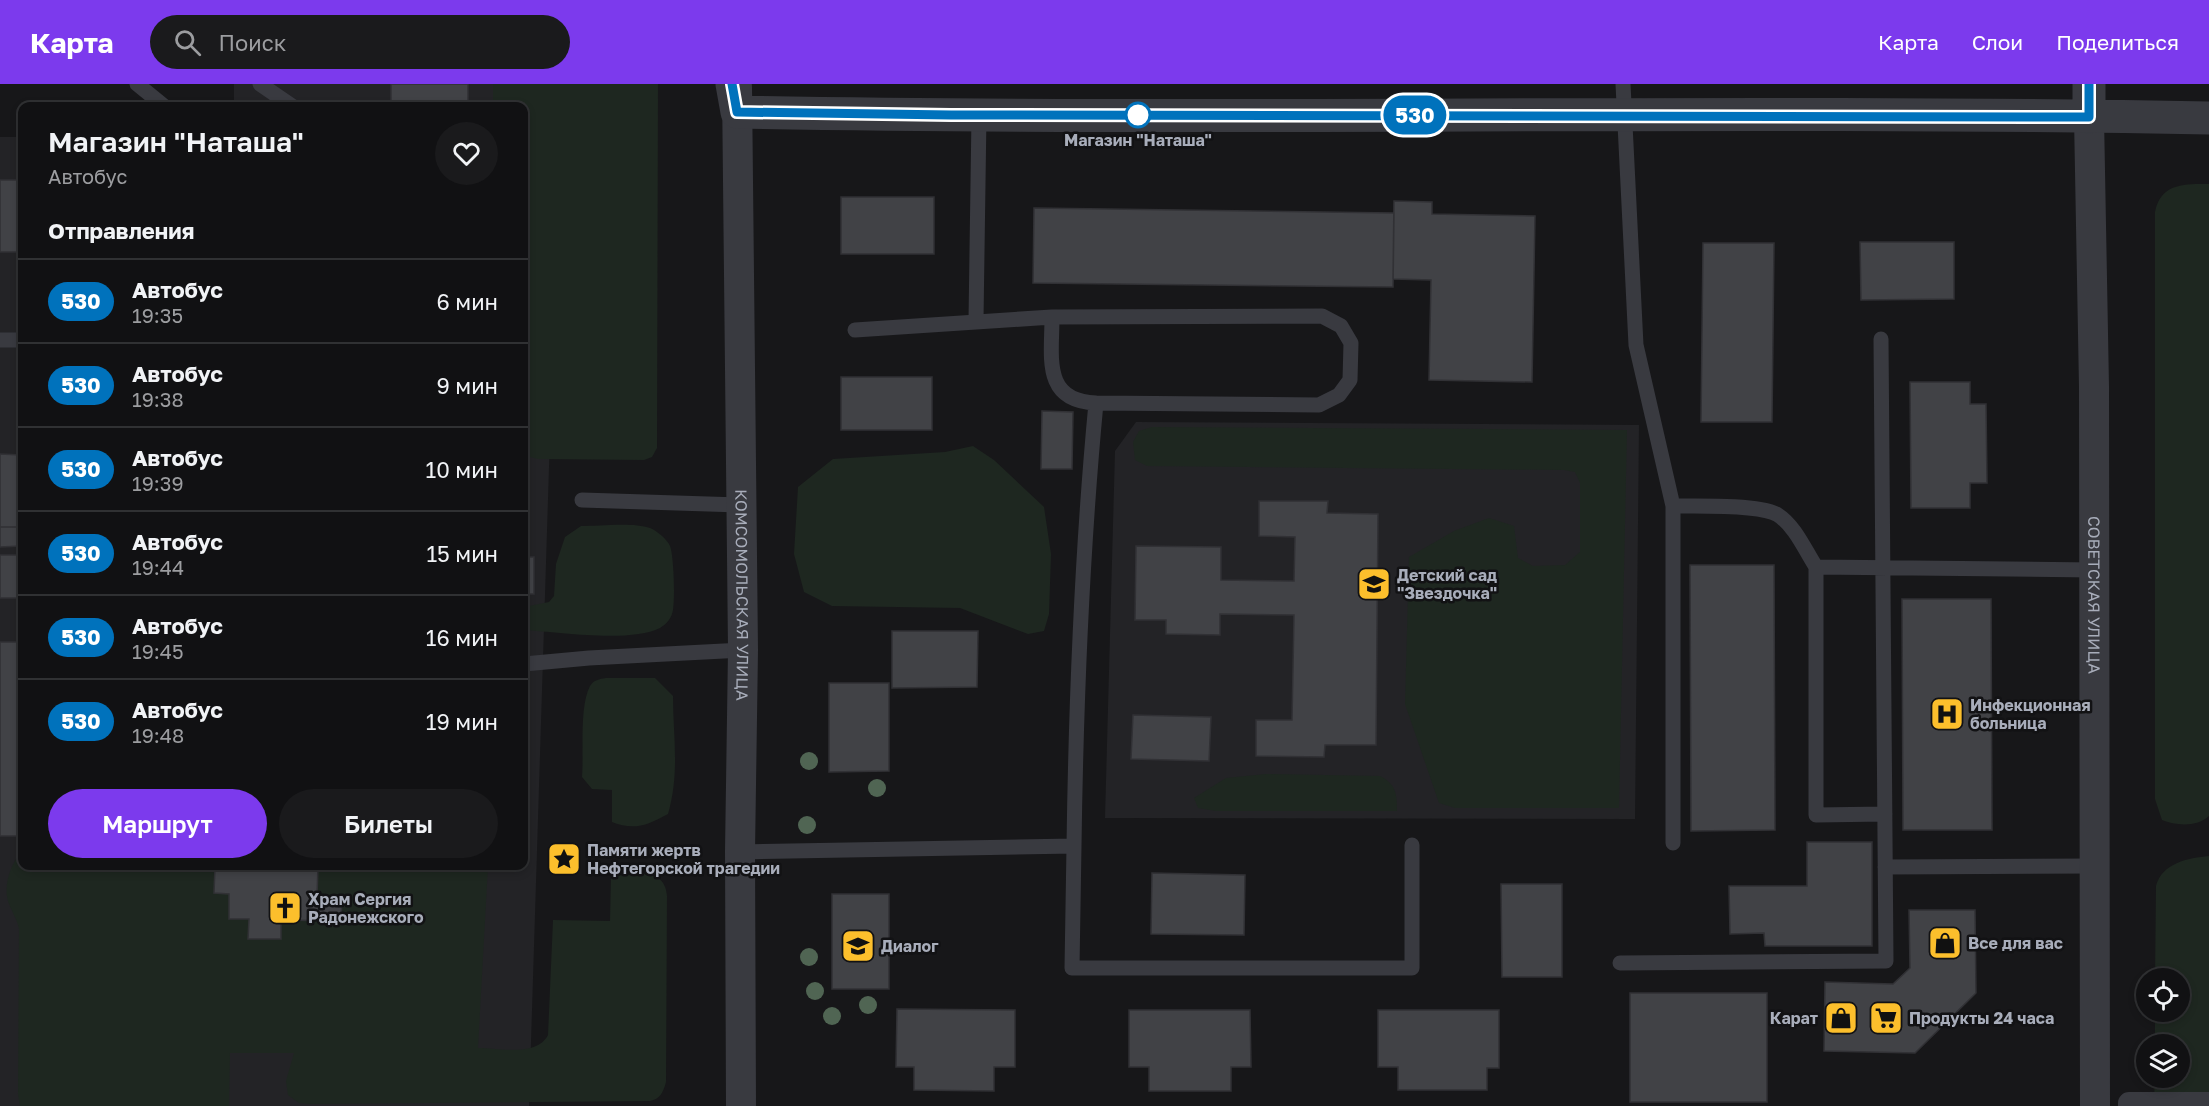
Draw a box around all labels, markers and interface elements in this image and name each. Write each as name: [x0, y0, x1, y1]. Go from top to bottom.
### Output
search box: [150, 15, 570, 69]
text: Карта: [30, 26, 114, 59]
icon: search: [171, 26, 204, 59]
text: Поиск: [219, 29, 286, 56]
text: Карта: [1878, 29, 1939, 55]
text: Слои: [1972, 29, 2023, 55]
text: Поделиться: [2056, 29, 2179, 55]
line badge: 530: [1380, 96, 1450, 135]
marker: Магазин "Наташа": [1125, 102, 1151, 128]
text: 530: [1395, 102, 1435, 128]
button: heart: [435, 122, 498, 185]
text: Магазин "Наташа": [48, 125, 304, 158]
place label: Магазин "Наташа": [1064, 130, 1212, 150]
text: Автобус: [48, 164, 127, 188]
text: Отправления: [48, 217, 194, 244]
text: Автобус: [132, 276, 223, 303]
text: 530: [61, 288, 101, 314]
text: 6 мин: [437, 288, 498, 315]
text: 19:35: [132, 303, 183, 327]
text: Автобус: [132, 360, 223, 387]
text: 530: [61, 372, 101, 398]
text: 9 мин: [437, 372, 498, 399]
text: 19:38: [132, 387, 184, 411]
text: Автобус: [132, 444, 223, 471]
text: 530: [61, 456, 101, 482]
text: 10 мин: [426, 456, 498, 483]
text: 19:39: [132, 471, 184, 495]
street label: КОМСОМОЛЬСКАЯ УЛИЦА: [731, 489, 753, 701]
street label: СОВЕТСКАЯ УЛИЦА: [2084, 516, 2104, 674]
text: Автобус: [132, 528, 223, 555]
text: 530: [61, 540, 101, 566]
text: 15 мин: [426, 540, 498, 567]
text: 19:44: [132, 555, 184, 579]
place label: Детский сад "Звездочка": [1397, 565, 1497, 603]
school or university icon: Детский сад "Звездочка": [1356, 566, 1392, 602]
text: Автобус: [132, 612, 223, 639]
text: 530: [61, 624, 101, 650]
text: 16 мин: [426, 624, 498, 651]
text: 19:45: [132, 639, 184, 663]
place label: Инфекционная больница: [1970, 695, 2091, 733]
text: Автобус: [132, 696, 223, 723]
hospital icon: Инфекционная больница: [1929, 696, 1965, 732]
text: 530: [61, 708, 101, 734]
text: 19 мин: [426, 708, 498, 735]
text: 19:48: [132, 723, 184, 747]
button: Маршрут: [48, 789, 267, 858]
button: Билеты: [279, 789, 498, 858]
place label: Памяти жертв Нефтегорской трагедии: [587, 840, 780, 878]
place icon: Памяти жертв Нефтегорской трагедии: [546, 841, 582, 877]
place label: Храм Сергия Радонежского: [308, 889, 424, 927]
church icon: Храм Сергия Радонежского: [267, 890, 303, 926]
shop icon: Все для вас: [1927, 925, 1963, 961]
school or university icon: Диалог: [840, 928, 876, 964]
place label: Все для вас: [1968, 933, 2063, 953]
place label: Диалог: [881, 936, 939, 956]
map controls: [2136, 968, 2190, 1088]
button: locate: [2136, 968, 2190, 1022]
shop icon: Карат: [1823, 1000, 1859, 1036]
supermarket icon: Продукты 24 часа: [1868, 1000, 1904, 1036]
place label: Карат: [1770, 1008, 1818, 1028]
place label: Продукты 24 часа: [1909, 1008, 2054, 1028]
button: layers: [2136, 1034, 2190, 1088]

